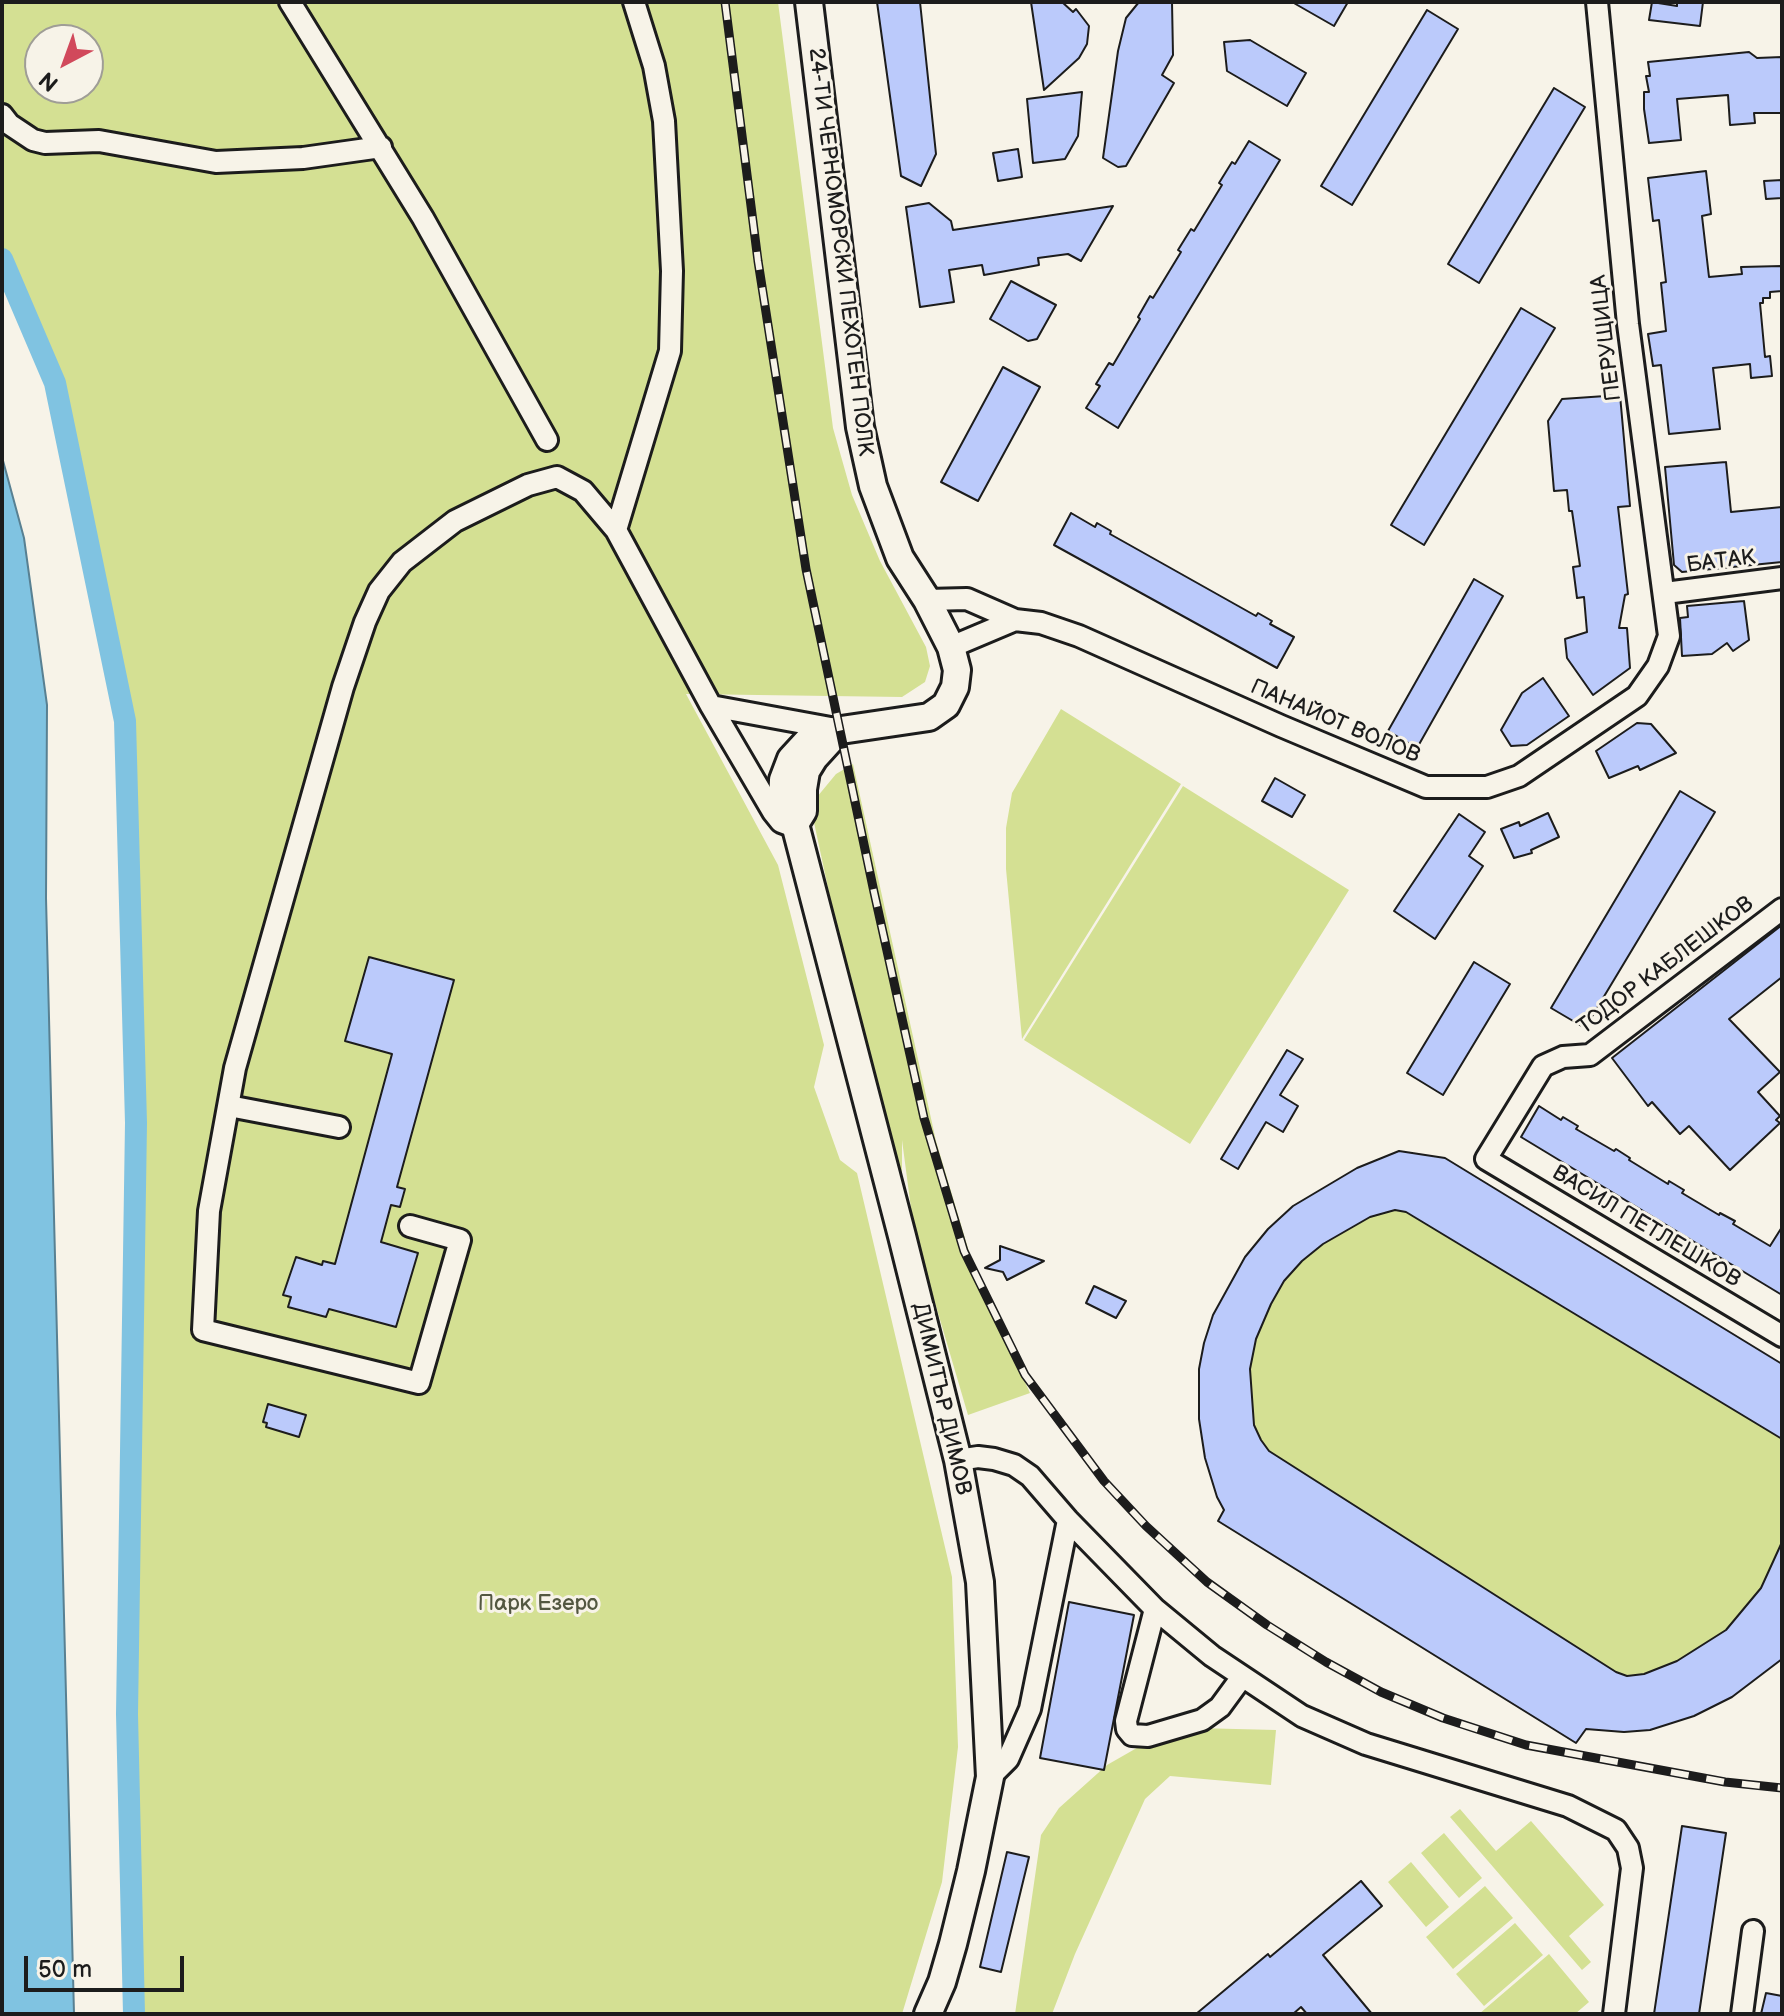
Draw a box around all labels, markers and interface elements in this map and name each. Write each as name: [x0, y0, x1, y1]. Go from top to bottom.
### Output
north arrow: [24, 24, 104, 104]
street label: 24-ТИ ЧЕРНОМОРСКИ ПЕХОТЕН ПОЛК: [802, 47, 878, 457]
text: N: [34, 65, 64, 97]
street label: ПЕРУЩИЦА: [1586, 273, 1628, 403]
street label: БАТАК: [1685, 545, 1757, 579]
street label: ПАНАЙОТ ВОЛОВ: [1246, 674, 1424, 770]
street label: ТОДОР КАБЛЕШКОВ: [1573, 891, 1759, 1041]
street label: ВАСИЛ ПЕТЛЕШКОВ: [1547, 1160, 1745, 1294]
street label: ДИМИТЪР ДИМОВ: [906, 1300, 976, 1498]
park label: Парк Езеро: [478, 1591, 598, 1617]
scale bar: [28, 1940, 188, 1990]
text: 50 m: [38, 1955, 92, 1984]

